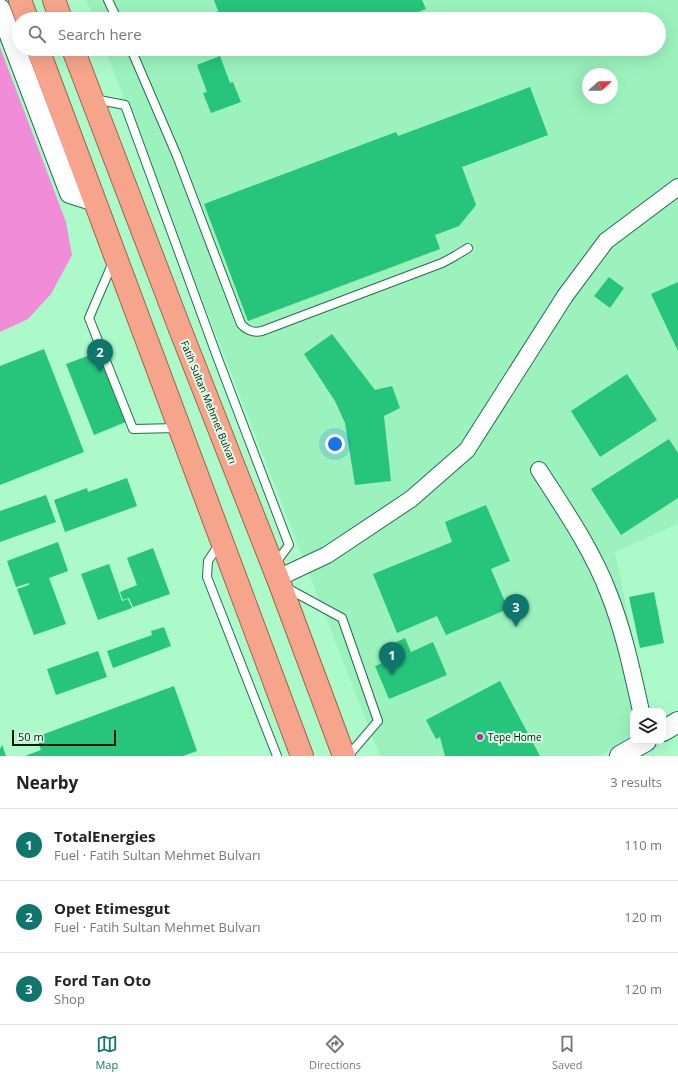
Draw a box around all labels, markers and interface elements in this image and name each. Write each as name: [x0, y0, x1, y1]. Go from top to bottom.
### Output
search box: [12, 12, 666, 56]
icon: search: [26, 23, 48, 45]
text: Search here: [58, 24, 142, 44]
north arrow: [582, 68, 618, 104]
street label: Fatih Sultan Mehmet Bulvarı: [178, 338, 240, 466]
pin: 2: [87, 339, 113, 372]
your location: [325, 434, 345, 454]
pin: 3: [503, 594, 529, 627]
pin: 1: [379, 642, 405, 675]
map controls: [630, 708, 666, 744]
button: layers: [630, 708, 666, 744]
scale bar: [12, 728, 116, 747]
text: 50 m: [18, 729, 44, 744]
place label: Tepe Home: [488, 730, 542, 744]
marker: Tepe Home: [475, 732, 485, 742]
text: Nearby: [16, 771, 78, 794]
text: 3 results: [610, 773, 662, 791]
text: TotalEnergies: [54, 826, 155, 846]
text: 1: [25, 836, 33, 854]
text: 110 m: [624, 836, 662, 854]
text: Fuel · Fatih Sultan Mehmet Bulvarı: [54, 846, 261, 864]
text: Opet Etimesgut: [54, 898, 170, 918]
text: 2: [25, 908, 33, 926]
text: 120 m: [624, 908, 662, 926]
text: Fuel · Fatih Sultan Mehmet Bulvarı: [54, 918, 261, 936]
text: Ford Tan Oto: [54, 970, 151, 990]
text: 3: [25, 980, 33, 998]
text: 120 m: [624, 980, 662, 998]
text: Shop: [54, 990, 85, 1008]
tab: Map: [95, 1033, 118, 1072]
tab: Directions: [309, 1033, 361, 1072]
tab: Saved: [552, 1033, 583, 1072]

